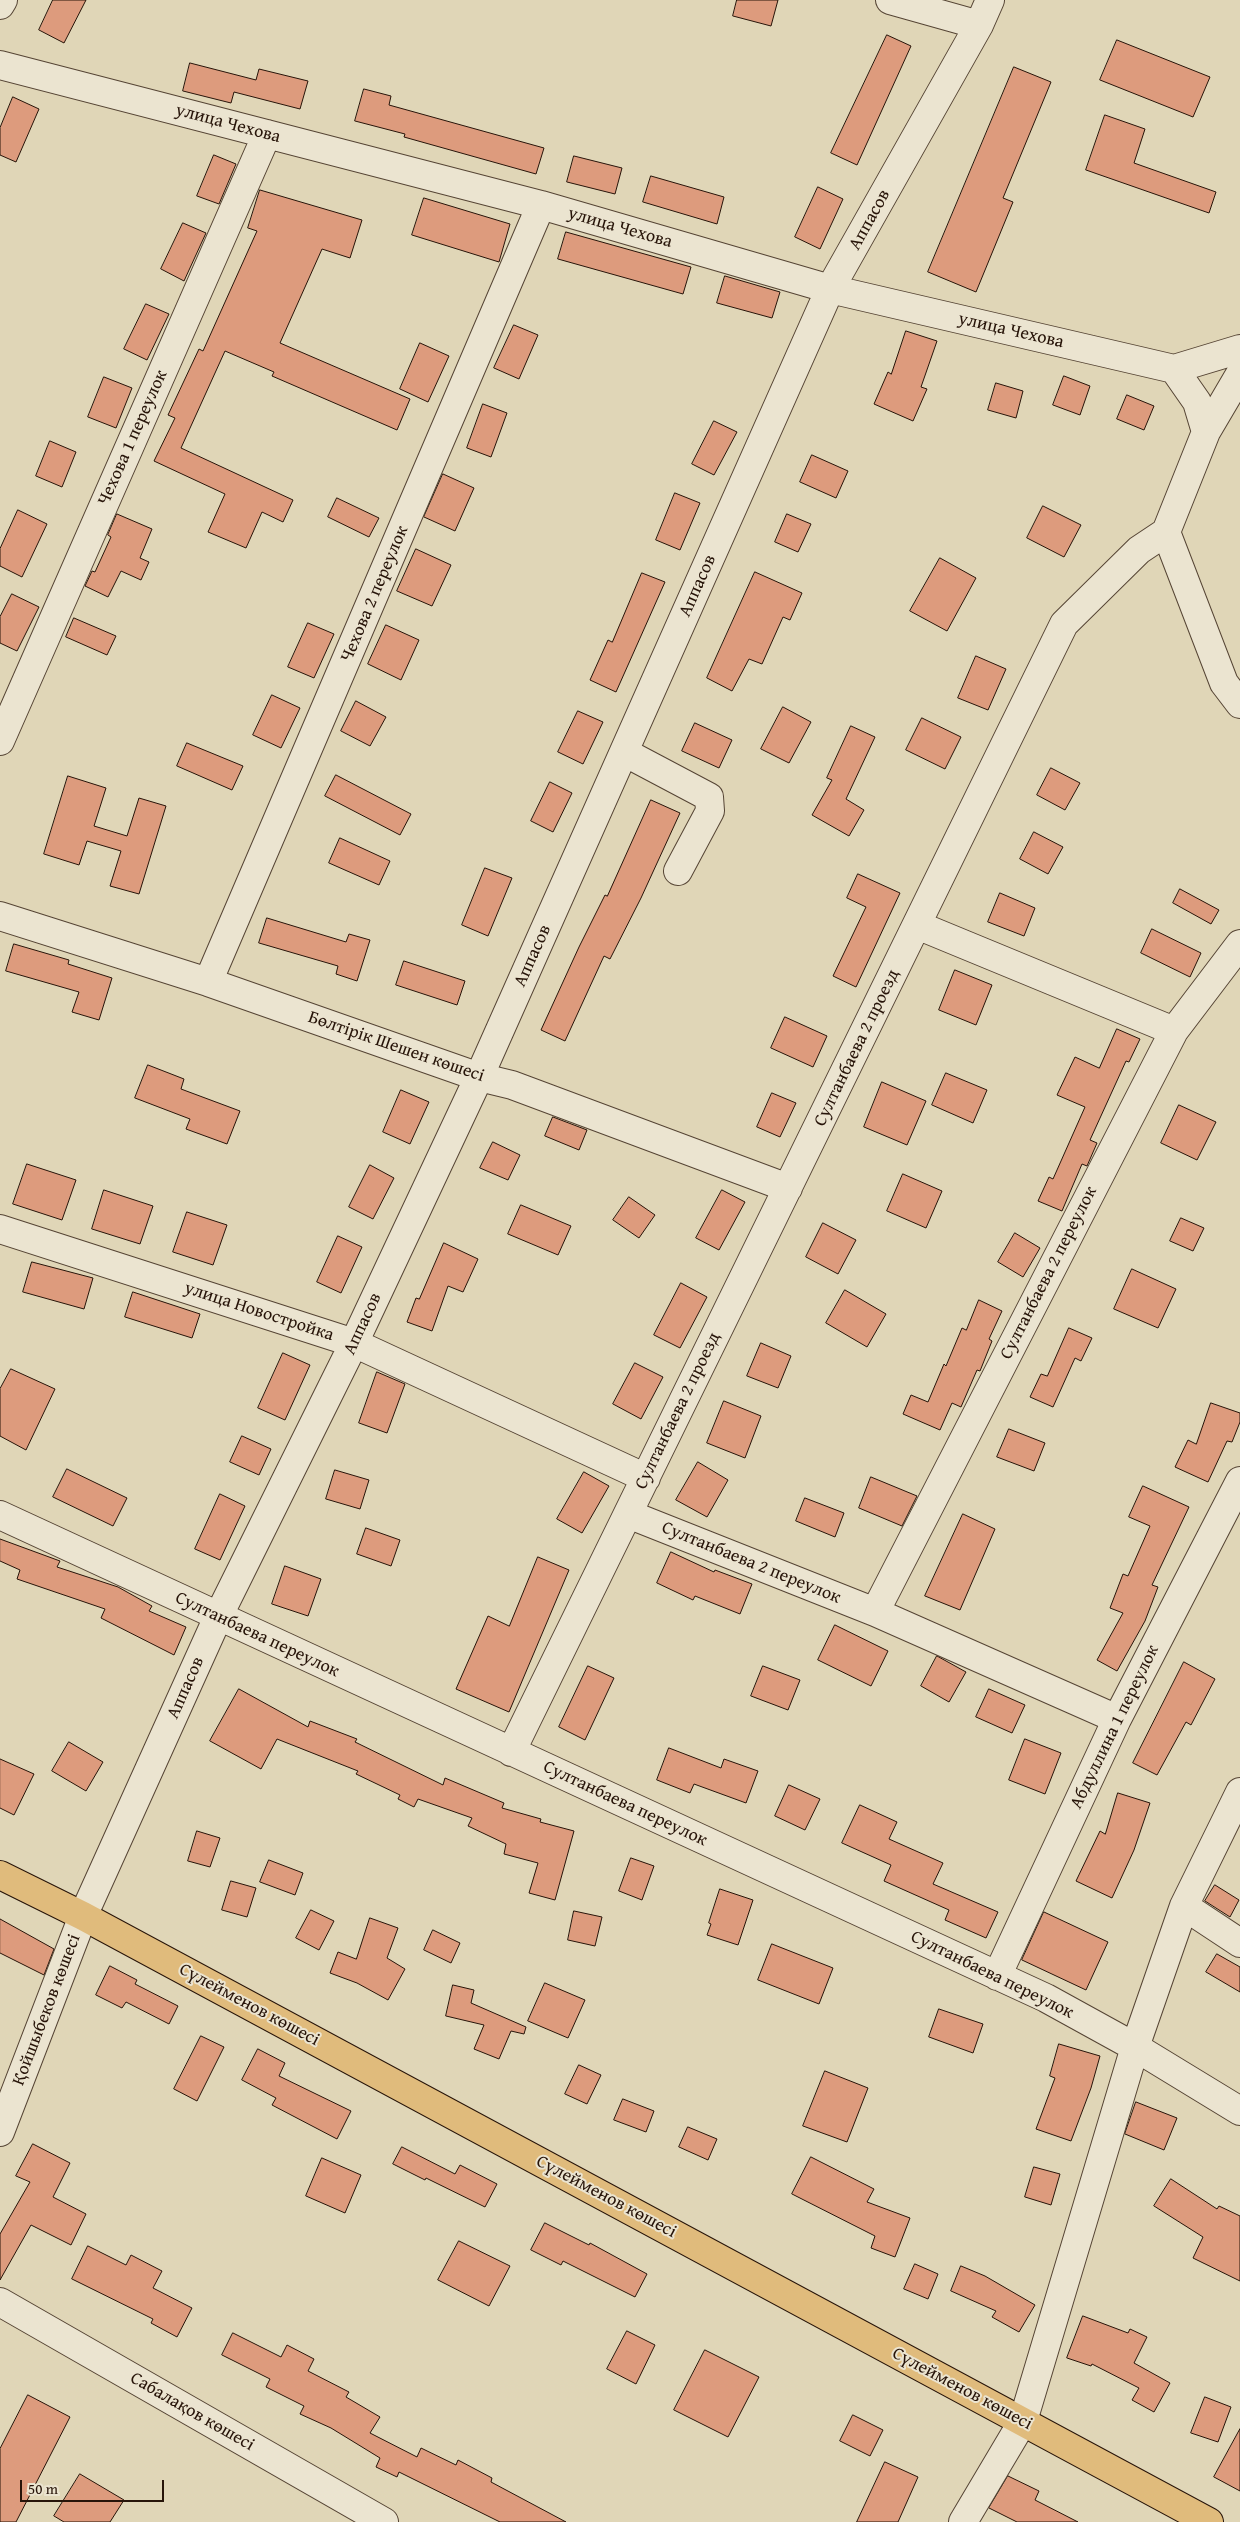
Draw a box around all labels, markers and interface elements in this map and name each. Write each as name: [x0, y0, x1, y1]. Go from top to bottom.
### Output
street label: улица Чехова: [173, 100, 283, 148]
street label: Аппасов: [845, 186, 895, 254]
street label: улица Чехова: [565, 203, 675, 253]
street label: улица Чехова: [956, 308, 1066, 354]
street label: Чехова 1 переулок: [93, 367, 173, 509]
street label: Чехова 2 переулок: [337, 523, 413, 665]
street label: Аппасов: [675, 552, 721, 620]
street label: Аппасов: [510, 922, 556, 990]
street label: Султанбаева 2 проезд: [810, 966, 904, 1130]
street label: Бөлтірік Шешен көшесі: [305, 1007, 487, 1087]
street label: Султанбаева 2 переулок: [996, 1183, 1102, 1363]
street label: улица Новостройка: [182, 1278, 336, 1346]
street label: Аппасов: [339, 1290, 387, 1358]
street label: Султанбаева 2 проезд: [631, 1329, 725, 1493]
street label: Султанбаева 2 переулок: [658, 1517, 844, 1609]
street label: Султанбаева переулок: [172, 1587, 342, 1683]
street label: Абдуллина 1 переулок: [1066, 1642, 1164, 1812]
street label: Аппасов: [163, 1654, 209, 1722]
street label: Султанбаева переулок: [540, 1756, 710, 1852]
street label: Султанбаева переулок: [907, 1926, 1077, 2024]
street label: Қойшыбеков көшесі: [8, 1931, 86, 2089]
street label: Сүлейменов көшесі: [175, 1959, 323, 2051]
street label: Сүлейменов көшесі: [532, 2151, 680, 2243]
street label: Сүлейменов көшесі: [888, 2343, 1036, 2435]
street label: Сабалақов көшесі: [126, 2368, 258, 2456]
scale bar: [22, 2470, 166, 2502]
text: 50 m: [28, 2478, 58, 2499]

